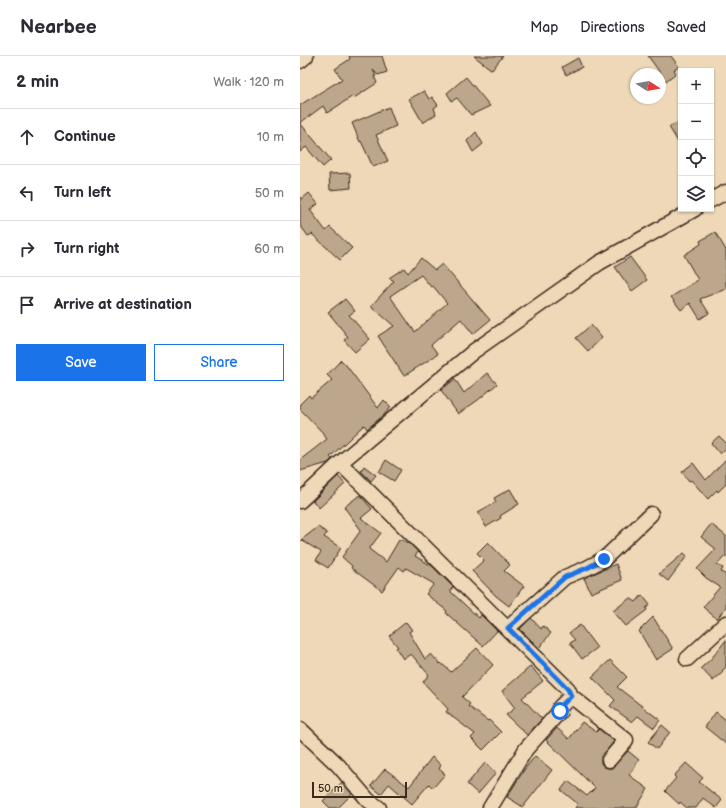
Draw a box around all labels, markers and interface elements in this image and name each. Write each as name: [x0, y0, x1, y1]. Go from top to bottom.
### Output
text: Nearbee: [20, 16, 97, 39]
text: Map: [530, 19, 558, 36]
text: Directions: [580, 19, 645, 36]
text: Saved: [667, 19, 706, 36]
north arrow: [630, 68, 666, 104]
map controls: [678, 68, 714, 212]
button: +: [678, 68, 714, 104]
text: 2 min: [16, 72, 59, 92]
text: Walk · 120 m: [213, 74, 284, 90]
button: −: [678, 104, 714, 140]
icon: ahead: [16, 126, 38, 148]
text: Continue: [54, 127, 116, 146]
text: 10 m: [257, 129, 284, 145]
button: locate: [678, 140, 714, 176]
button: layers: [678, 176, 714, 212]
icon: left: [16, 182, 38, 204]
text: Turn left: [54, 183, 111, 202]
text: 50 m: [255, 185, 284, 201]
icon: right: [16, 238, 38, 260]
text: Turn right: [54, 239, 119, 258]
text: 60 m: [254, 241, 284, 257]
icon: arrive: [16, 294, 38, 316]
text: Arrive at destination: [54, 295, 192, 314]
button: Save: [16, 344, 146, 381]
button: Share: [154, 344, 284, 381]
route end: [595, 550, 613, 568]
route start: [551, 702, 569, 720]
scale bar: [312, 780, 407, 799]
text: 50 m: [318, 782, 343, 795]

